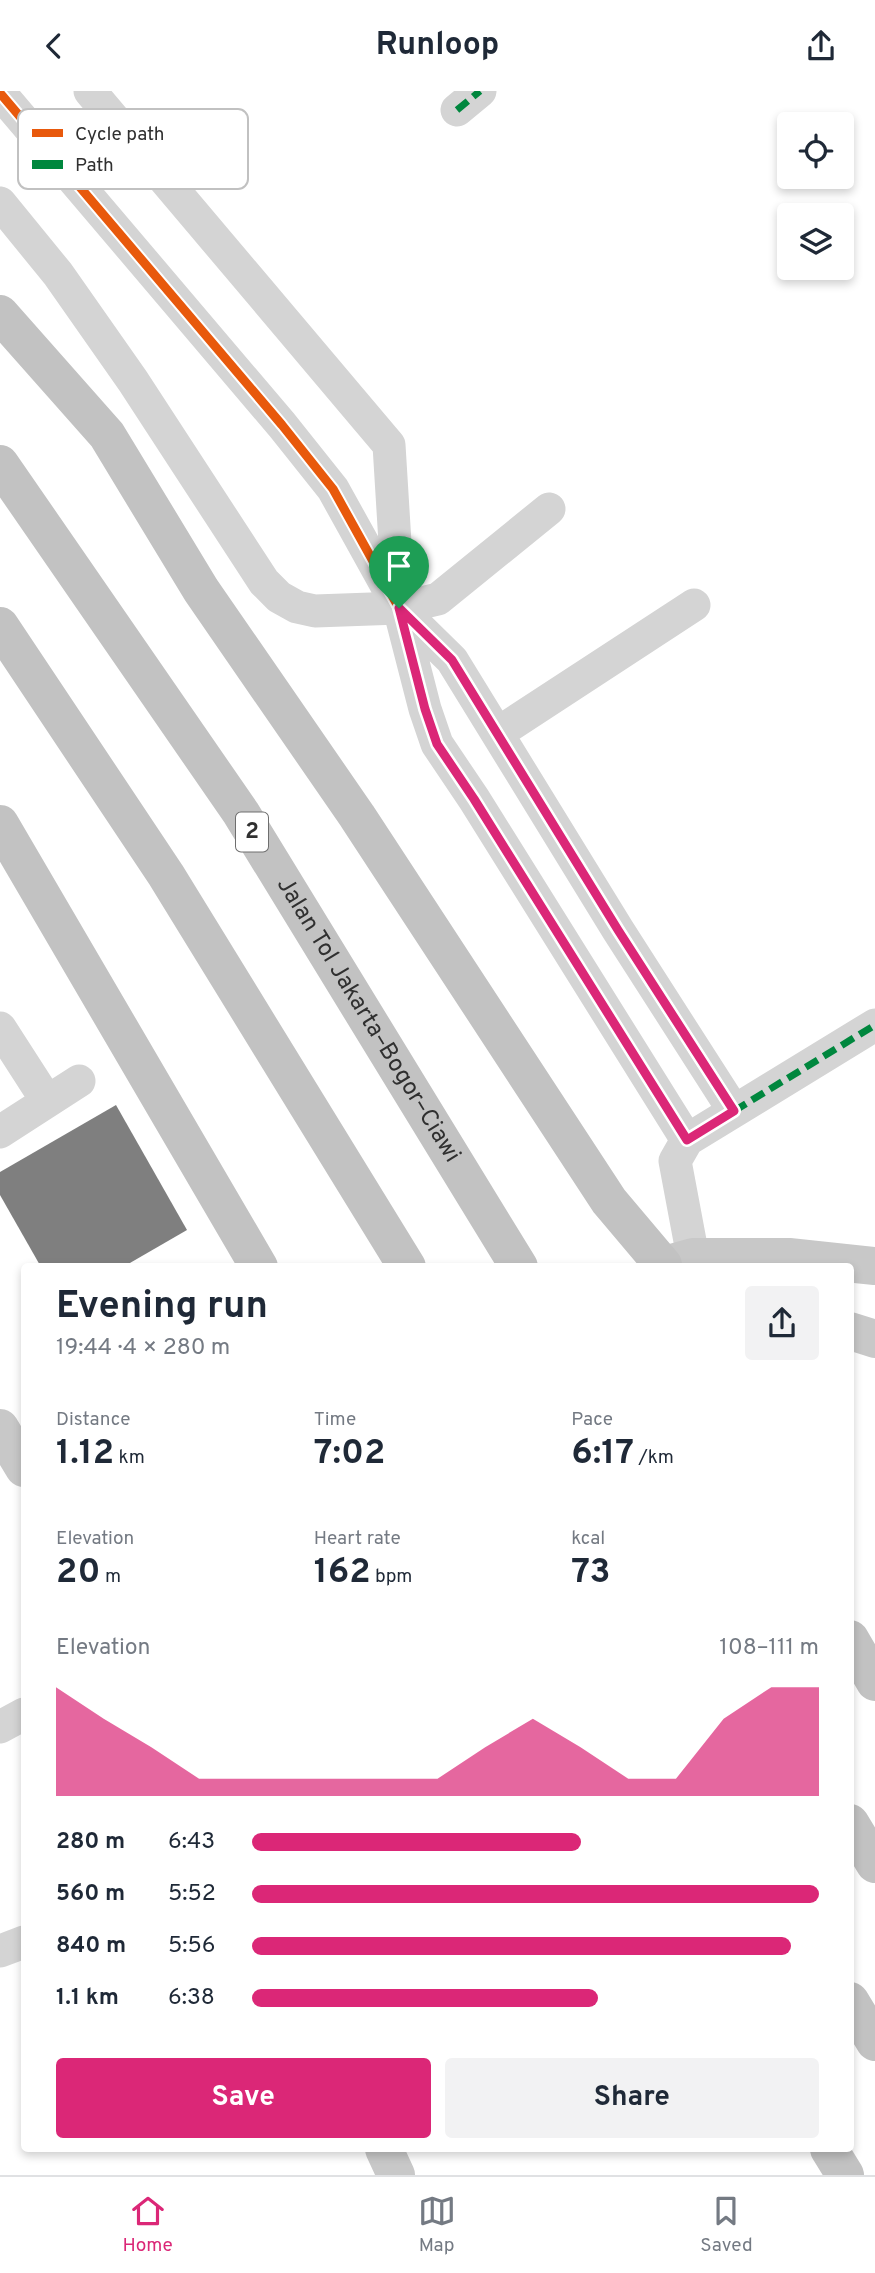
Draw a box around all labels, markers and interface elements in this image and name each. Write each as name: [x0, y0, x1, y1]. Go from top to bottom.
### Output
text: Runloop: [376, 26, 499, 66]
icon: back: [35, 27, 73, 65]
icon: share: [802, 27, 840, 65]
legend: [18, 109, 248, 189]
map controls: [777, 112, 854, 280]
button: locate: [777, 112, 854, 189]
text: Cycle path: [75, 123, 164, 147]
text: Path: [75, 154, 114, 178]
button: layers: [777, 203, 854, 280]
pin: [369, 536, 429, 608]
icon: arrive: [380, 547, 418, 585]
road number: 2: [236, 813, 268, 852]
street label: Jalan Tol Jakarta–Bogor–Ciawi: [269, 872, 467, 1168]
text: Evening run: [56, 1283, 268, 1332]
button: share: [745, 1286, 819, 1360]
text: 19:44 · 4 × 280 m: [56, 1334, 230, 1363]
text: Distance: [56, 1408, 131, 1432]
text: Time: [314, 1408, 356, 1432]
text: Pace: [571, 1408, 613, 1432]
text: 1.12: [56, 1432, 114, 1476]
text: 7:02: [314, 1432, 385, 1476]
text: 6:17: [571, 1432, 634, 1476]
text: km: [114, 1446, 145, 1470]
text: /km: [634, 1446, 674, 1470]
text: Elevation: [56, 1527, 134, 1551]
text: Heart rate: [314, 1527, 401, 1551]
text: kcal: [571, 1527, 605, 1551]
text: 20: [56, 1551, 100, 1595]
text: 162: [314, 1551, 371, 1595]
text: 73: [571, 1551, 611, 1595]
text: m: [100, 1565, 121, 1589]
text: bpm: [371, 1565, 412, 1589]
text: Elevation: [56, 1634, 151, 1663]
text: 108–111 m: [719, 1634, 819, 1663]
text: 280 m: [56, 1828, 125, 1857]
text: 6:43: [168, 1828, 215, 1857]
text: 560 m: [56, 1880, 125, 1909]
text: 5:52: [168, 1880, 216, 1909]
text: 840 m: [56, 1932, 126, 1961]
text: 5:56: [168, 1932, 215, 1961]
text: 1.1 km: [56, 1984, 119, 2013]
text: 6:38: [168, 1984, 215, 2013]
button: Save: [56, 2058, 431, 2138]
button: Share: [445, 2058, 819, 2138]
tab: Home: [122, 2192, 173, 2258]
tab: Map: [418, 2192, 456, 2258]
tab: Saved: [700, 2192, 753, 2258]

